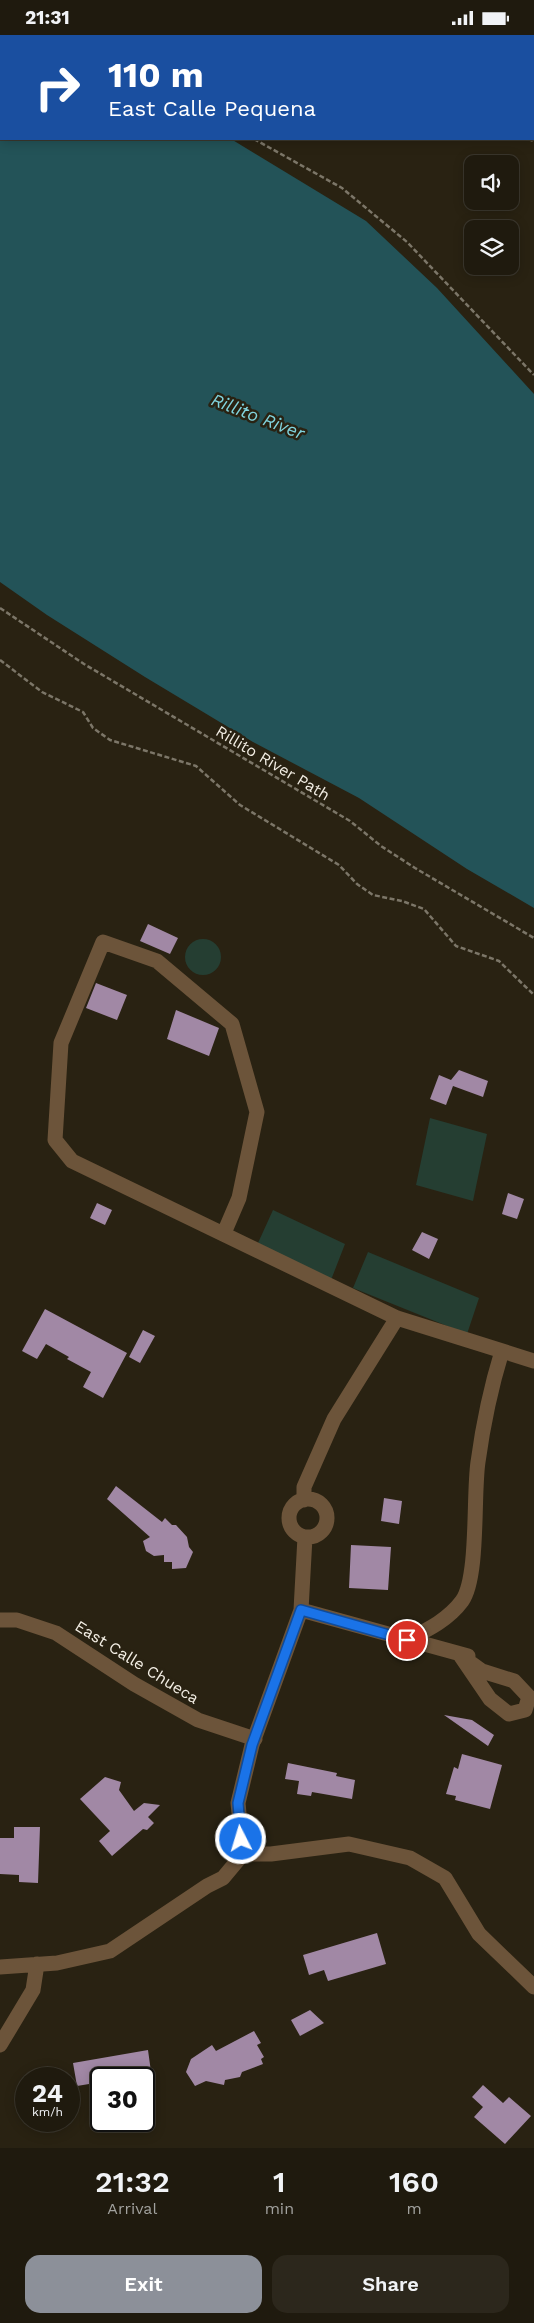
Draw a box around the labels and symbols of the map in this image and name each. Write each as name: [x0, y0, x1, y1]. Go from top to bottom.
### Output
water label: Rillito River: [208, 389, 308, 444]
street label: Rillito River Path: [213, 721, 333, 805]
street label: East Calle Chueca: [72, 1616, 202, 1708]
pin: [386, 1619, 428, 1661]
position arrow: [214, 1812, 266, 1864]
speed limit sign: 30: [90, 2067, 155, 2132]

